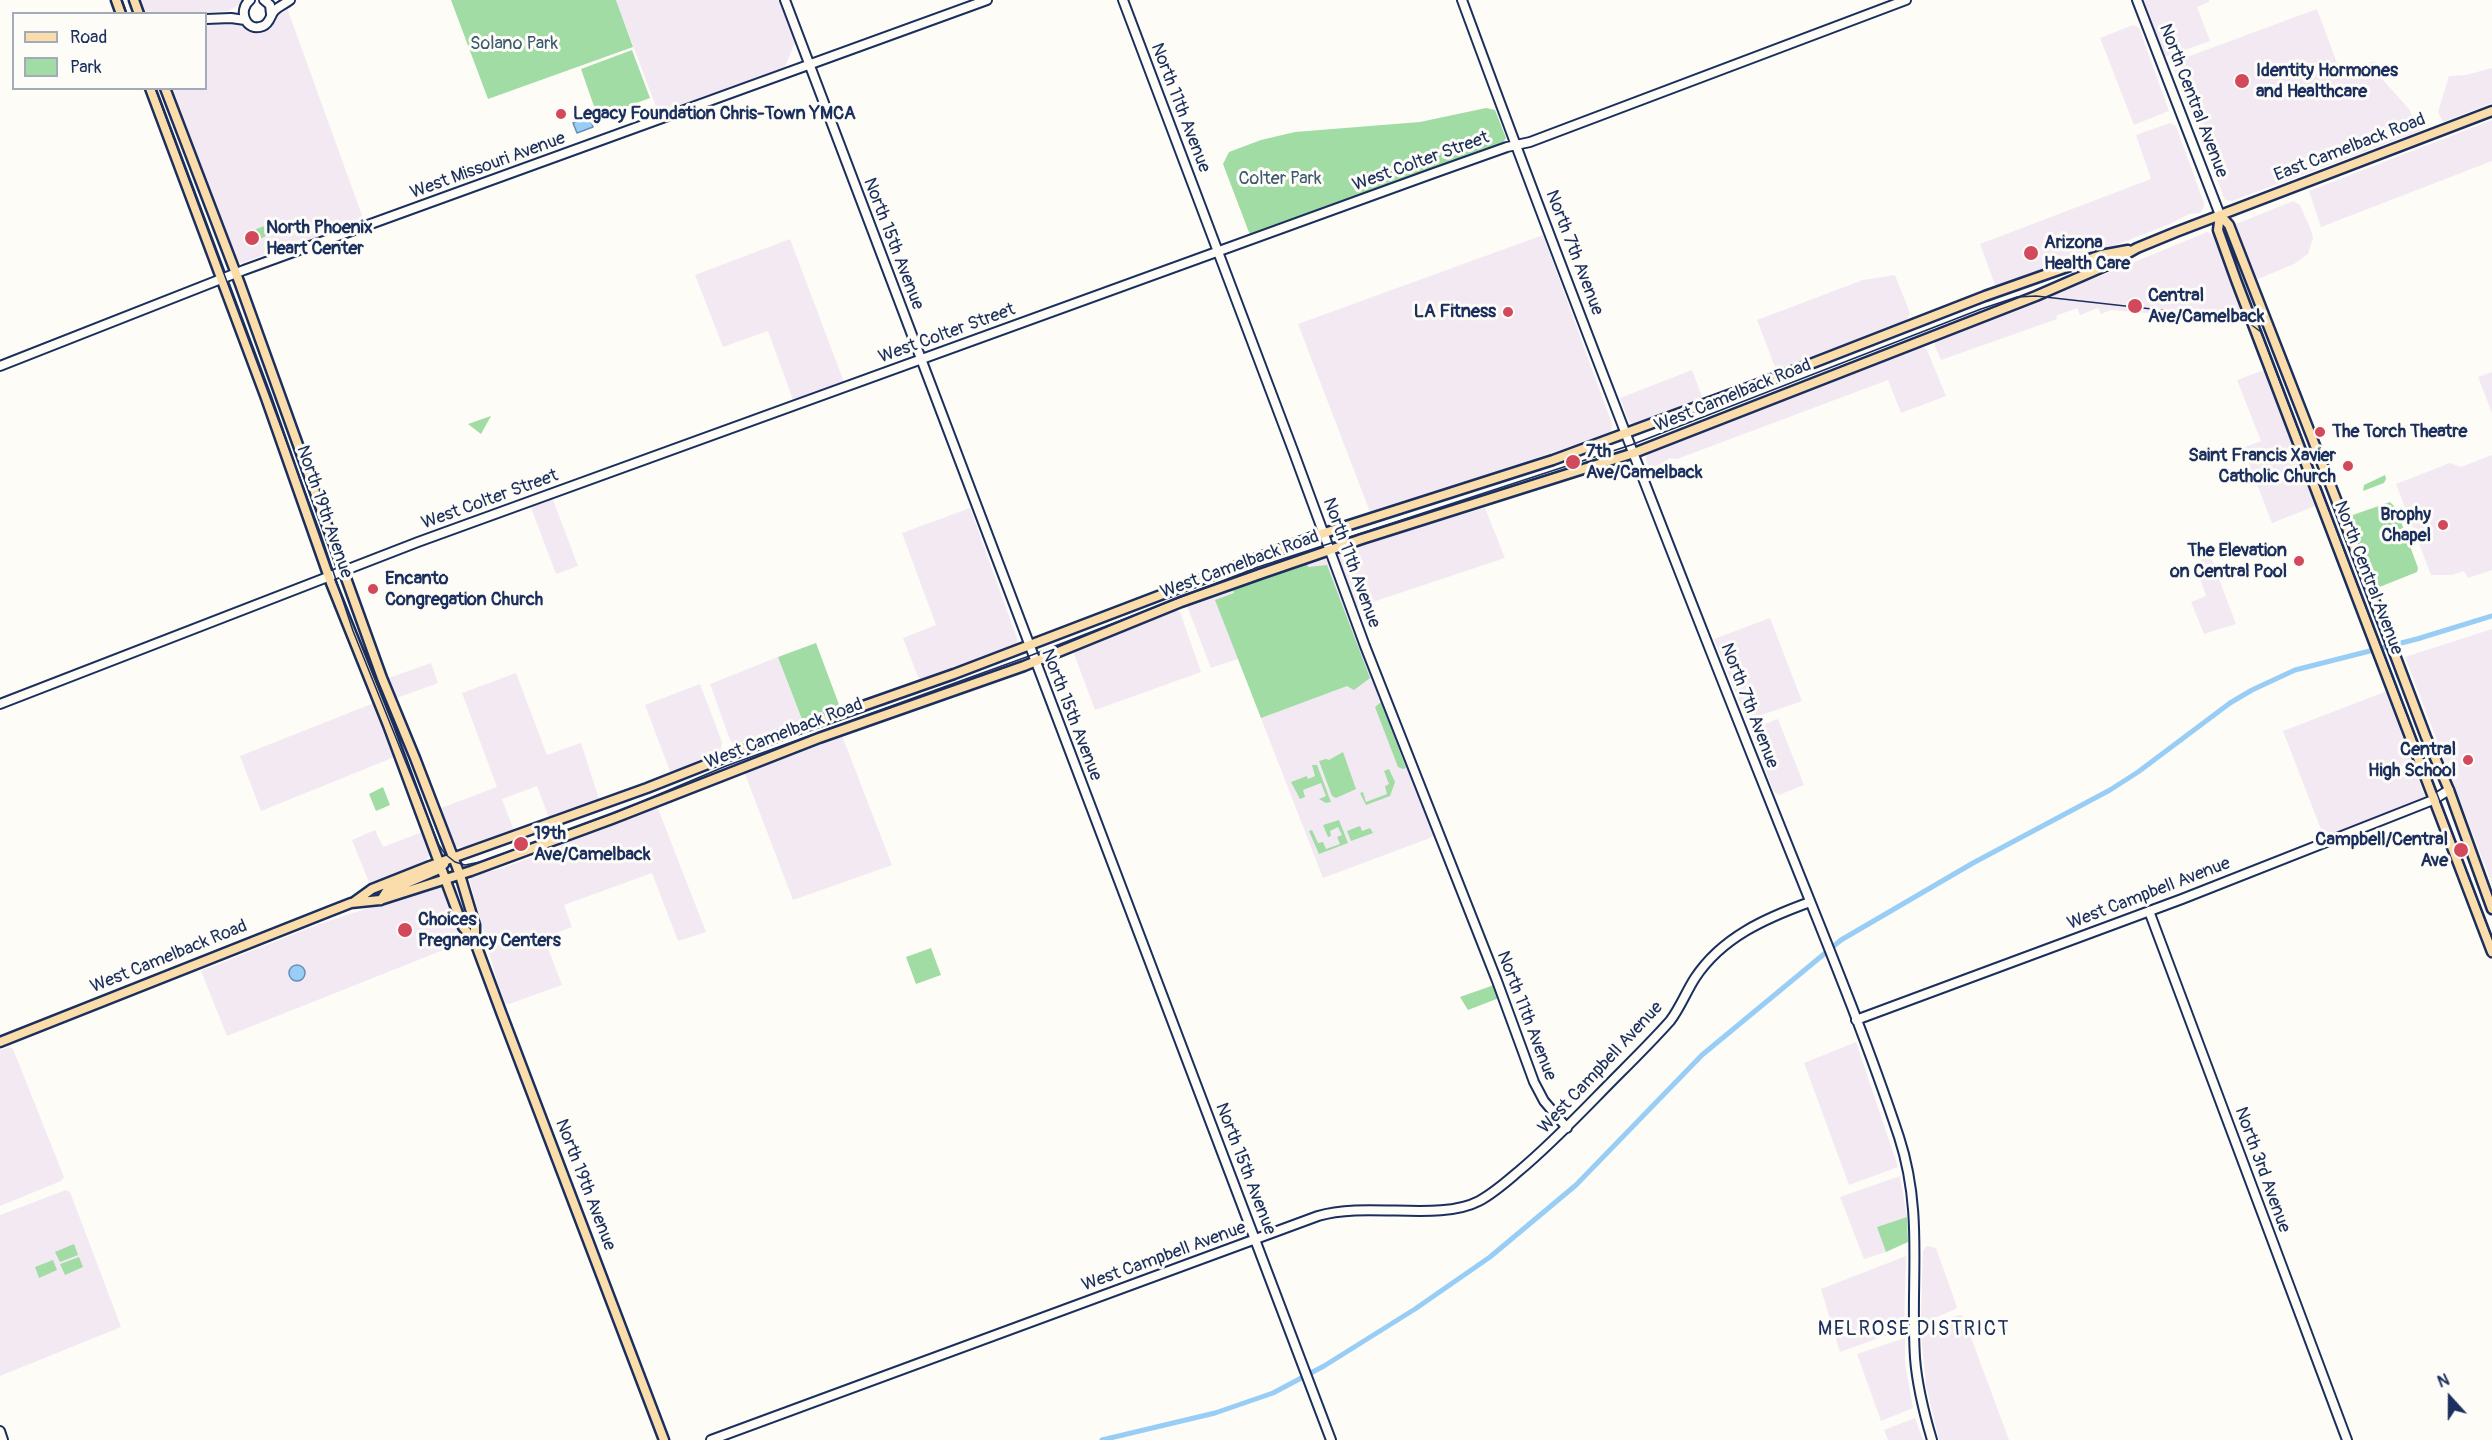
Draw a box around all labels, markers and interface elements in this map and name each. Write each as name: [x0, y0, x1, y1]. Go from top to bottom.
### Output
legend: [12, 12, 207, 90]
street label: North Central Avenue: [2154, 21, 2232, 181]
text: Road: [70, 26, 107, 49]
park label: Solano Park: [470, 33, 558, 55]
street label: North 11th Avenue: [1145, 40, 1215, 176]
text: Park: [70, 56, 102, 79]
place label: Identity Hormones and Healthcare: [2256, 60, 2398, 103]
marker: Identity Hormones and Healthcare: [2233, 72, 2251, 90]
place label: Legacy Foundation Chris-Town YMCA: [573, 103, 856, 125]
marker: Legacy Foundation Chris-Town YMCA: [554, 107, 568, 121]
street label: East Camelback Road: [2271, 109, 2429, 187]
street label: West Colter Street: [1350, 127, 1492, 197]
street label: West Missouri Avenue: [408, 128, 568, 204]
park label: Colter Park: [1238, 168, 1322, 190]
street label: North 15th Avenue: [858, 175, 928, 313]
street label: North 7th Avenue: [1540, 187, 1608, 319]
place label: North Phoenix Heart Center: [266, 217, 373, 260]
marker: North Phoenix Heart Center: [243, 229, 261, 247]
place label: Arizona Health Care: [2044, 232, 2130, 274]
marker: Arizona Health Care: [2022, 244, 2040, 262]
place label: Central Ave/Camelback: [2148, 285, 2265, 328]
marker: Central Ave/Camelback: [2126, 297, 2144, 315]
street label: West Colter Street: [876, 299, 1018, 369]
place label: LA Fitness: [1414, 301, 1496, 323]
marker: LA Fitness: [1501, 305, 1515, 319]
street label: West Camelback Road: [1651, 355, 1815, 437]
place label: The Torch Theatre: [2332, 421, 2467, 443]
marker: The Torch Theatre: [2313, 425, 2327, 439]
place label: 7th Ave/Camelback: [1586, 441, 1703, 484]
street label: North 19th Avenue: [291, 443, 357, 581]
place label: Saint Francis Xavier Catholic Church: [2188, 445, 2336, 488]
marker: 7th Ave/Camelback: [1564, 453, 1582, 471]
marker: Saint Francis Xavier Catholic Church: [2341, 459, 2355, 473]
street label: West Colter Street: [419, 465, 561, 535]
street label: North 11th Avenue: [1317, 495, 1385, 631]
street label: North Central Avenue: [2329, 498, 2407, 658]
place label: Brophy Chapel: [2380, 504, 2431, 546]
marker: Brophy Chapel: [2436, 518, 2450, 532]
street label: West Camelback Road: [1158, 526, 1322, 604]
place label: The Elevation on Central Pool: [2170, 540, 2287, 582]
marker: The Elevation on Central Pool: [2292, 554, 2306, 568]
place label: Encanto Congregation Church: [385, 568, 543, 610]
marker: Encanto Congregation Church: [366, 582, 380, 596]
street label: North 7th Avenue: [1715, 640, 1783, 772]
street label: North 15th Avenue: [1036, 646, 1106, 784]
street label: West Camelback Road: [702, 694, 866, 774]
place label: Central High School: [2368, 739, 2456, 782]
marker: Central High School: [2461, 753, 2475, 767]
place label: 19th Ave/Camelback: [534, 823, 651, 866]
place label: Campbell/Central Ave: [2315, 829, 2448, 872]
marker: 19th Ave/Camelback: [512, 835, 530, 853]
marker: Campbell/Central Ave: [2452, 841, 2470, 859]
street label: West Campbell Avenue: [2064, 853, 2234, 935]
place label: Choices Pregnancy Centers: [418, 909, 561, 952]
street label: West Camelback Road: [87, 916, 251, 998]
marker: Choices Pregnancy Centers: [396, 921, 414, 939]
street label: North 11th Avenue: [1491, 948, 1561, 1084]
street label: West Campbell Avenue: [1534, 997, 1668, 1139]
street label: North 15th Avenue: [1210, 1100, 1280, 1238]
street label: North 3rd Avenue: [2229, 1104, 2295, 1236]
street label: North 19th Avenue: [550, 1116, 620, 1254]
street label: West Campbell Avenue: [1079, 1217, 1249, 1297]
district label: MELROSE DISTRICT: [1818, 1318, 2010, 1342]
north arrow: [2420, 1368, 2480, 1428]
text: N: [2435, 1370, 2452, 1392]

